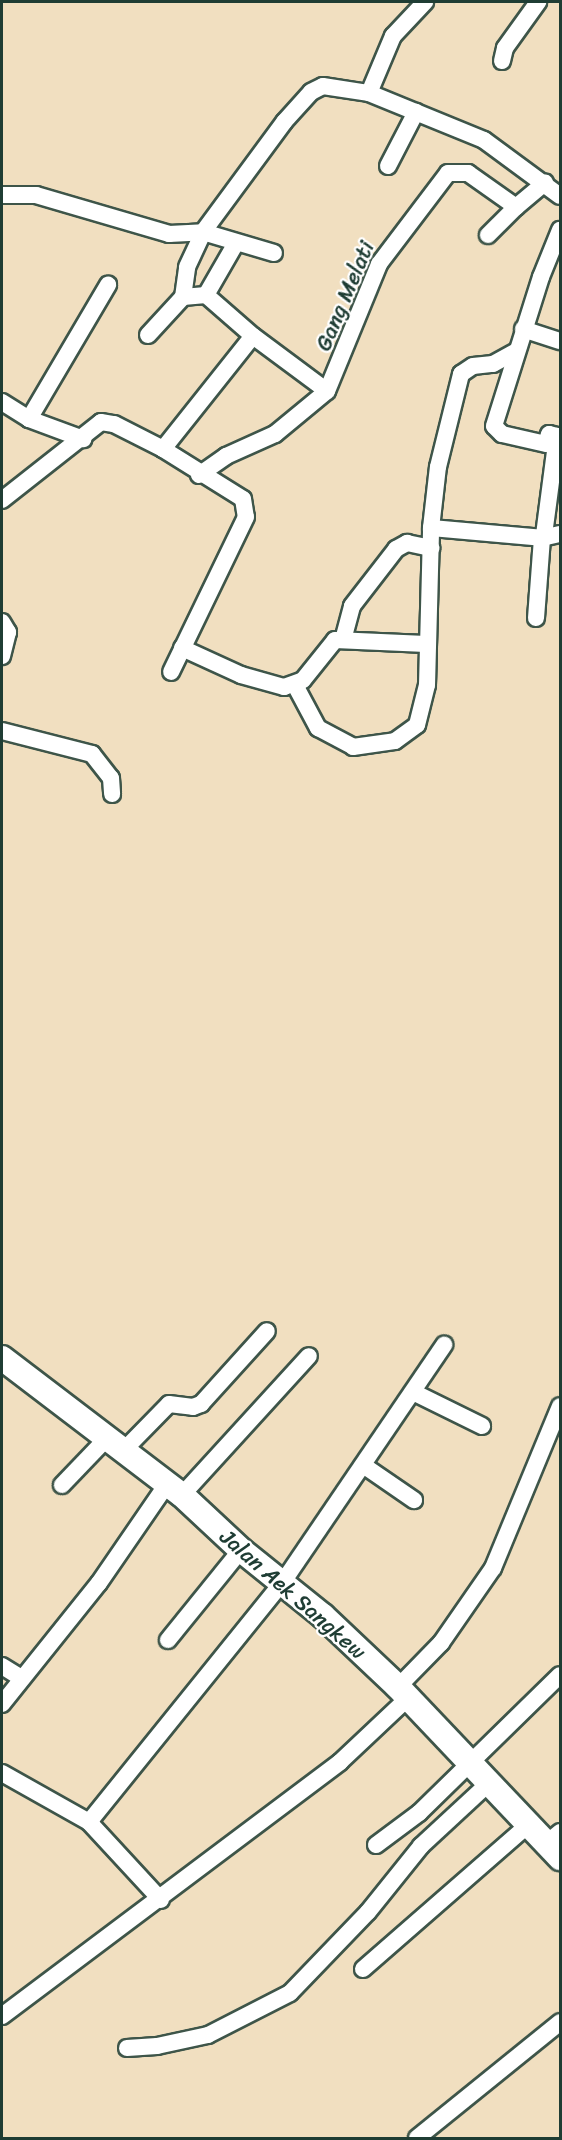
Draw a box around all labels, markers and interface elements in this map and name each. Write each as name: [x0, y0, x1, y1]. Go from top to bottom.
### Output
street label: Gang Melati: [310, 238, 380, 354]
street label: Jalan Aek Sangkew: [214, 1523, 372, 1665]

